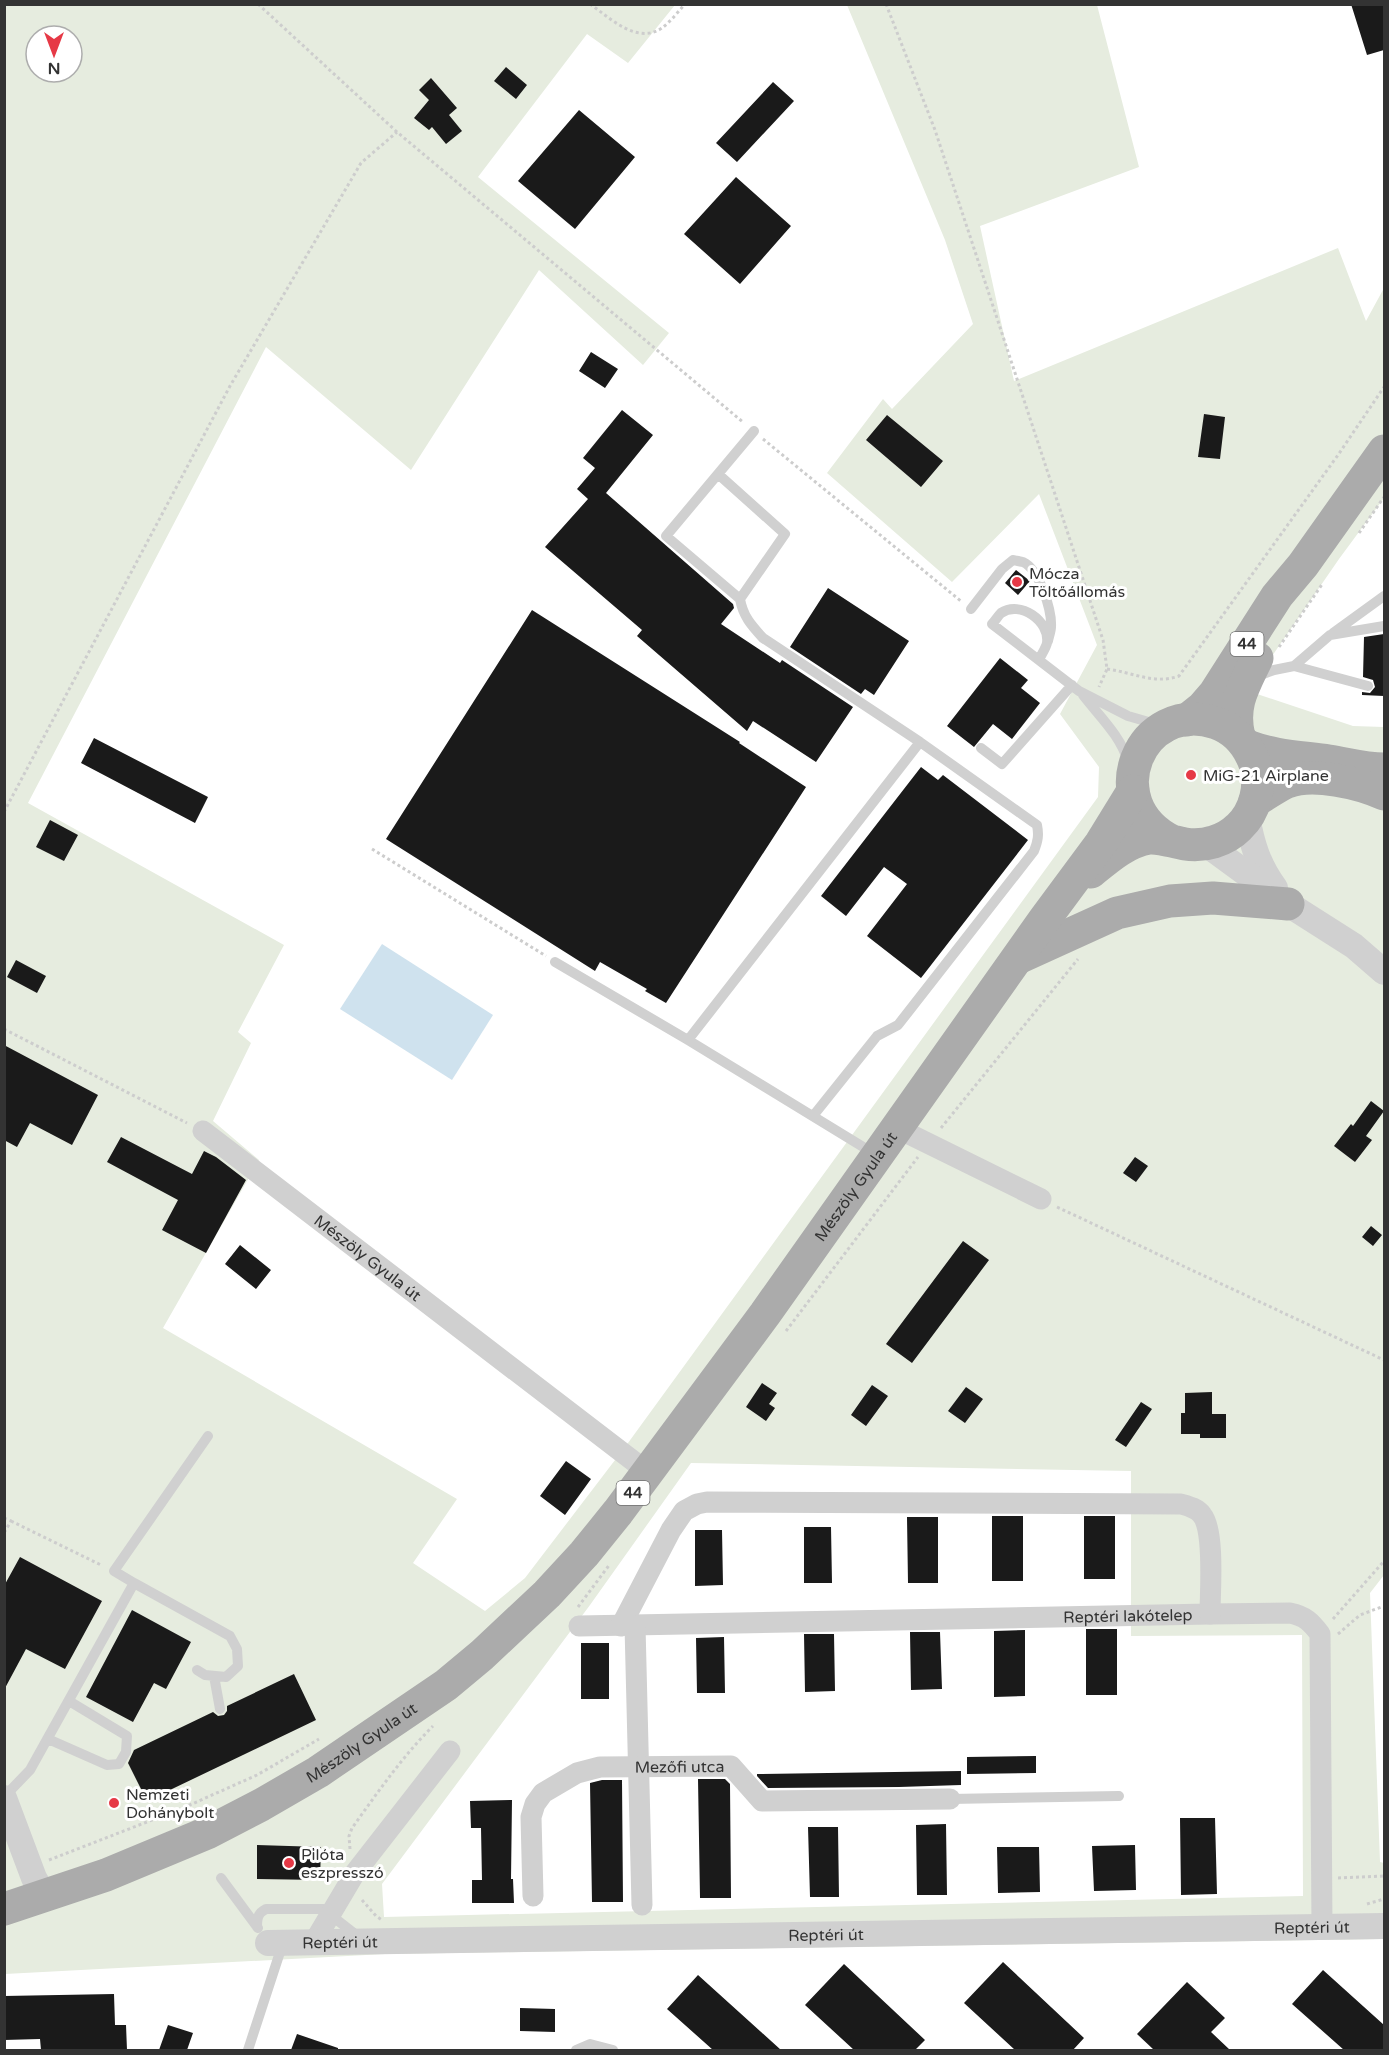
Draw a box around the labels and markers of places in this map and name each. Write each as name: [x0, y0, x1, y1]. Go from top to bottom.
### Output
place label: Mócza Töltőállomás: [1029, 564, 1125, 602]
marker: Mócza Töltőállomás: [1010, 575, 1024, 589]
place label: MiG-21 Airplane: [1203, 766, 1329, 786]
marker: MiG-21 Airplane: [1184, 768, 1198, 782]
place label: Nemzeti Dohánybolt: [126, 1785, 214, 1823]
marker: Nemzeti Dohánybolt: [107, 1796, 121, 1810]
place label: Pilóta eszpresszó: [301, 1845, 384, 1883]
marker: Pilóta eszpresszó: [282, 1856, 296, 1870]

